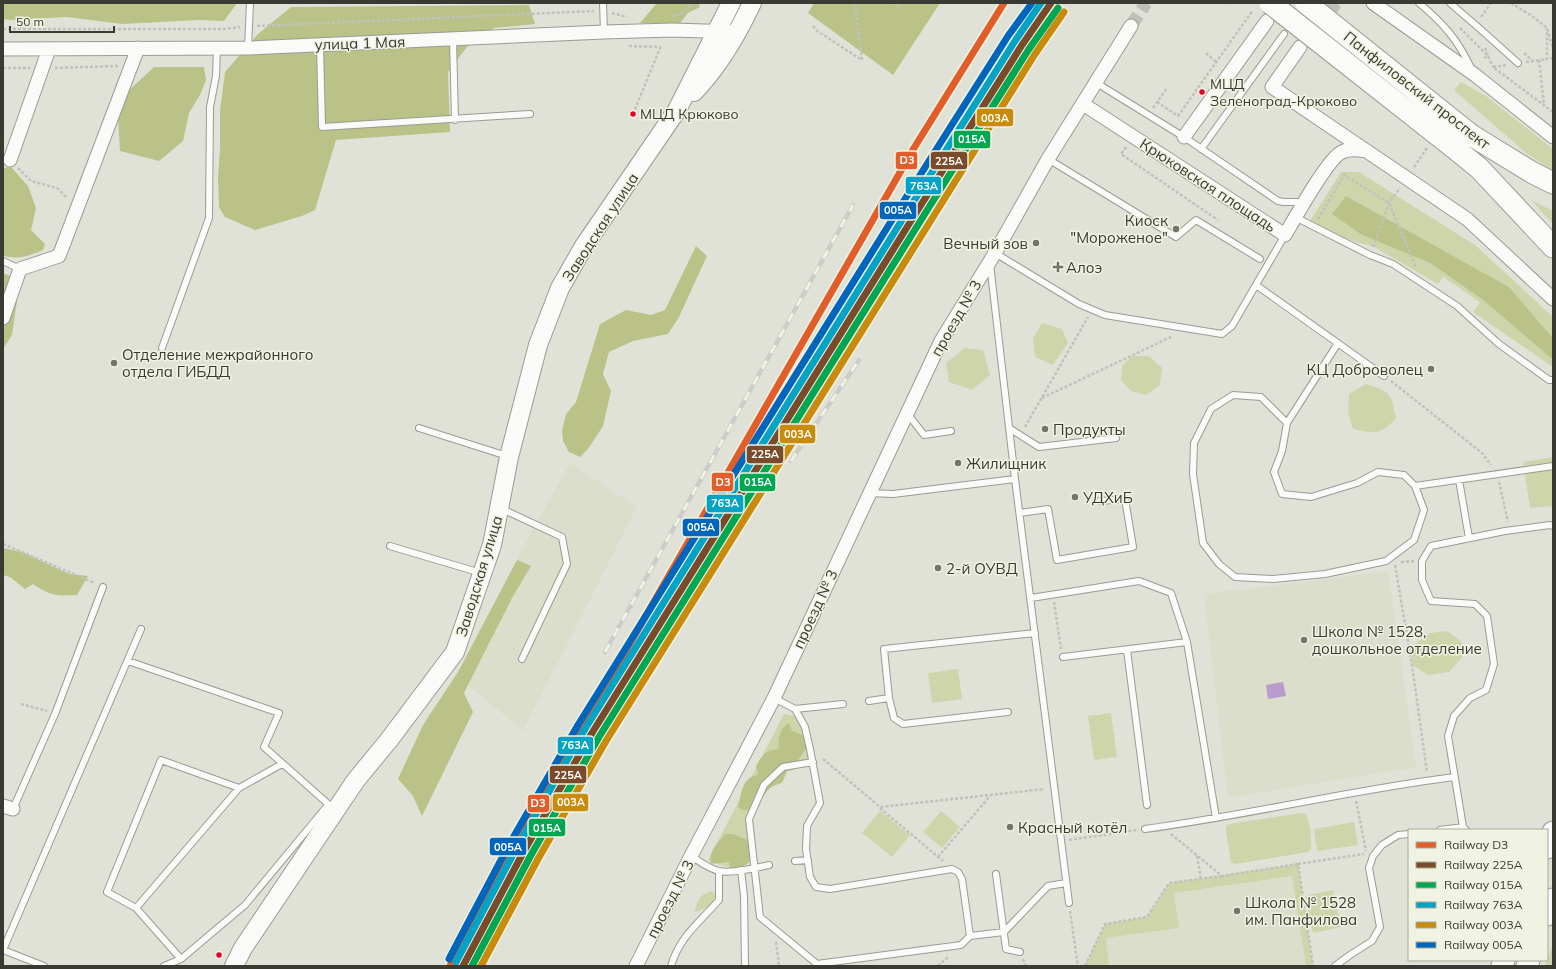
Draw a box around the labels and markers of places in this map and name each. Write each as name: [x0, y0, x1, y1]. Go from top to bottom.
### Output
place label: МЦД Зеленоград-Крюково: [1210, 75, 1357, 110]
marker: МЦД Зеленоград-Крюково: [1197, 87, 1207, 97]
place label: МЦД Крюково: [640, 105, 739, 123]
marker: МЦД Крюково: [628, 109, 638, 119]
place label: Киоск "Мороженое": [1070, 211, 1169, 247]
marker: Киоск "Мороженое": [1171, 224, 1181, 234]
place label: Вечный зов: [943, 234, 1028, 253]
marker: Вечный зов: [1031, 238, 1041, 248]
place label: Алоэ: [1066, 258, 1103, 277]
marker: Алоэ: [1053, 262, 1063, 272]
place label: Отделение межрайонного отдела ГИБДД: [122, 345, 314, 381]
marker: Отделение межрайонного отдела ГИБДД: [109, 358, 119, 368]
place label: КЦ Доброволец: [1307, 360, 1423, 379]
marker: КЦ Доброволец: [1426, 364, 1436, 374]
place label: Продукты: [1053, 420, 1126, 439]
marker: Продукты: [1040, 424, 1050, 434]
place label: Жилищник: [966, 454, 1047, 473]
marker: Жилищник: [953, 458, 963, 468]
place label: УДХиБ: [1082, 488, 1133, 507]
marker: УДХиБ: [1070, 492, 1080, 502]
place label: 2-й ОУВД: [946, 559, 1018, 578]
marker: 2-й ОУВД: [933, 563, 943, 573]
place label: Школа № 1528, дошкольное отделение: [1312, 622, 1482, 658]
marker: Школа № 1528, дошкольное отделение: [1299, 635, 1309, 645]
place label: Красный котёл: [1018, 818, 1127, 837]
marker: Красный котёл: [1005, 822, 1015, 832]
place label: Школа № 1528 им. Панфилова: [1245, 893, 1357, 929]
marker: Школа № 1528 им. Панфилова: [1232, 906, 1242, 916]
unlabelled marker: [214, 950, 224, 960]

